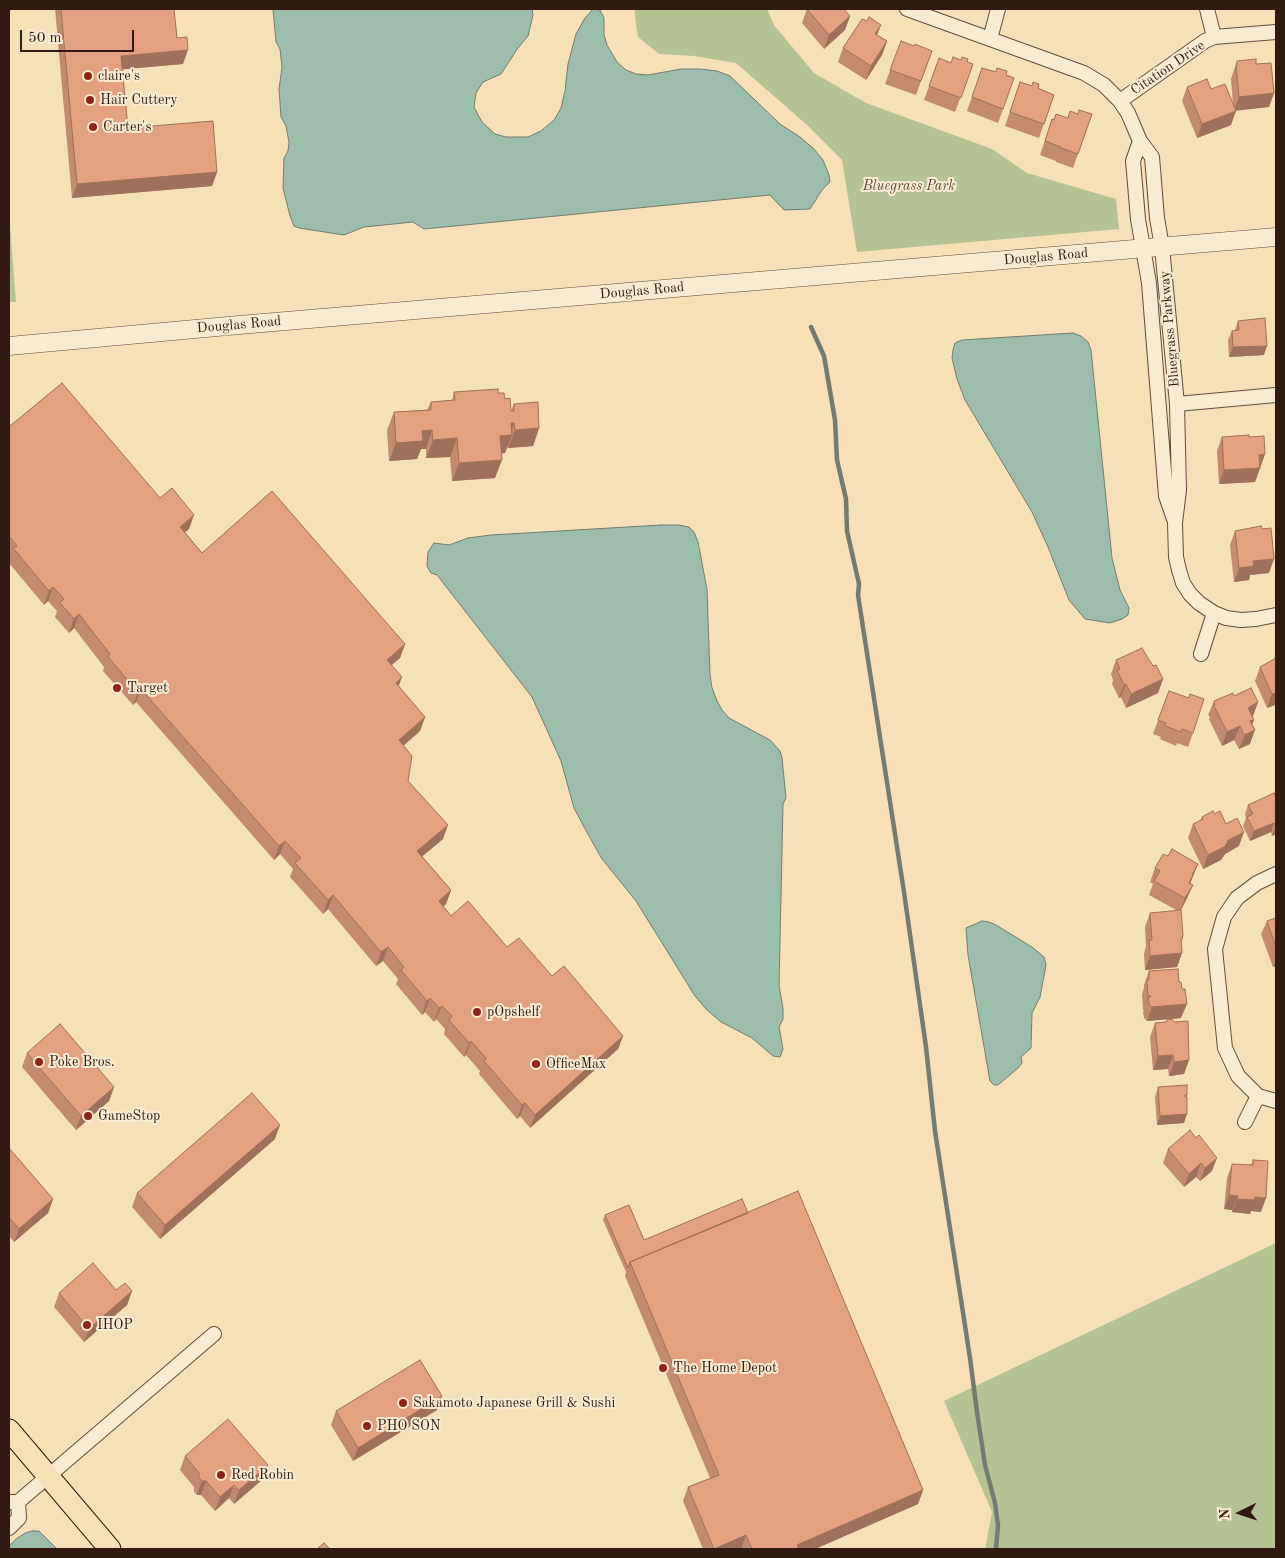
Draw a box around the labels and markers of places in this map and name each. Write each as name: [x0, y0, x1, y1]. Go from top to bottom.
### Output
place label: claire's: [98, 68, 140, 84]
marker: claire's: [82, 70, 94, 82]
place label: Hair Cuttery: [100, 92, 178, 108]
marker: Hair Cuttery: [84, 94, 96, 106]
place label: Carter's: [103, 119, 152, 135]
marker: Carter's: [87, 121, 99, 133]
place label: Target: [127, 680, 168, 696]
marker: Target: [111, 682, 123, 694]
place label: pOpshelf: [487, 1004, 540, 1020]
marker: pOpshelf: [471, 1006, 483, 1018]
place label: Poke Bros.: [49, 1054, 115, 1070]
marker: Poke Bros.: [33, 1056, 45, 1068]
place label: OfficeMax: [546, 1056, 606, 1072]
marker: OfficeMax: [530, 1058, 542, 1070]
place label: GameStop: [98, 1108, 160, 1124]
marker: GameStop: [82, 1110, 94, 1122]
place label: IHOP: [97, 1317, 133, 1333]
marker: IHOP: [81, 1319, 93, 1331]
place label: The Home Depot: [673, 1360, 777, 1376]
marker: The Home Depot: [657, 1362, 669, 1374]
place label: Sakamoto Japanese Grill & Sushi: [413, 1395, 615, 1411]
marker: Sakamoto Japanese Grill & Sushi: [397, 1397, 409, 1409]
place label: PHO SON: [377, 1418, 441, 1434]
marker: PHO SON: [361, 1420, 373, 1432]
place label: Red Robin: [231, 1467, 294, 1483]
marker: Red Robin: [215, 1469, 227, 1481]

